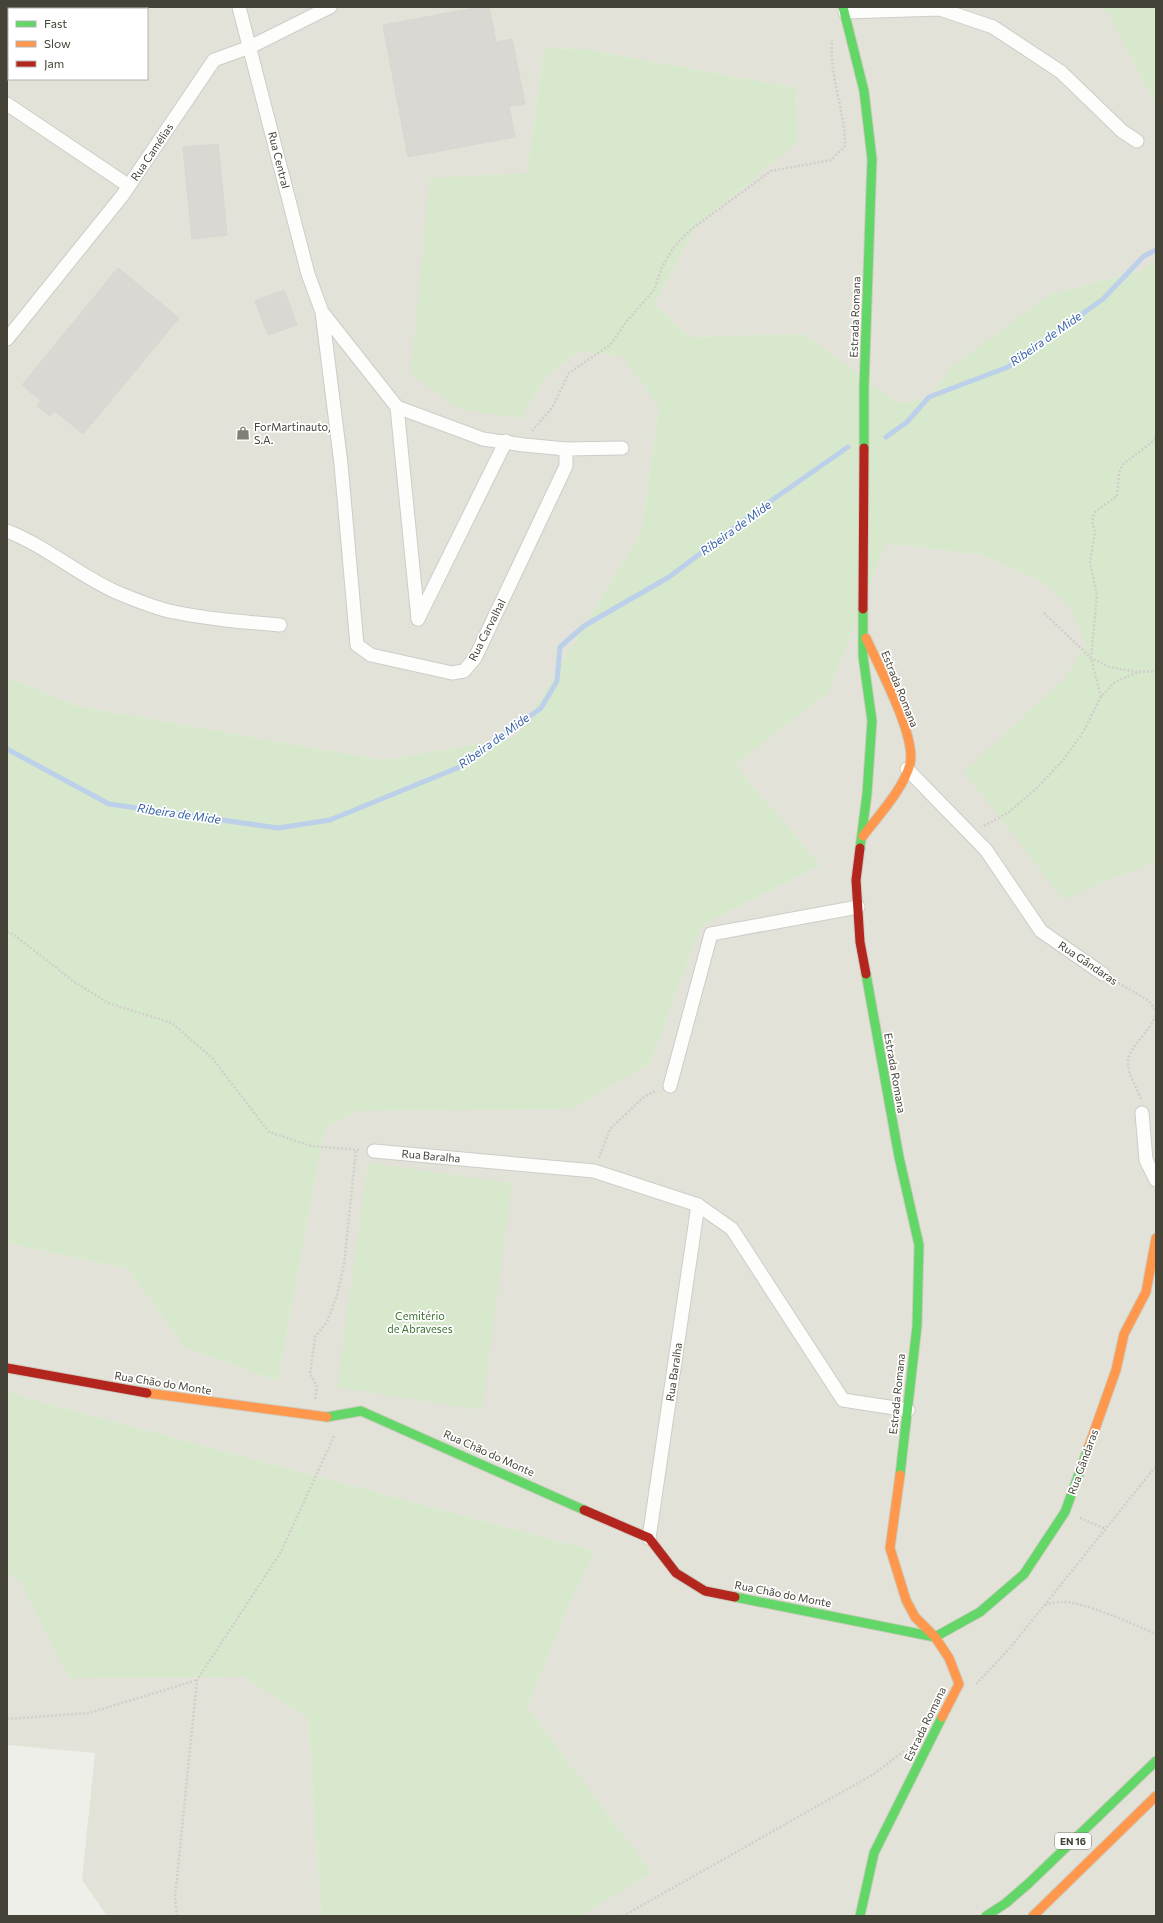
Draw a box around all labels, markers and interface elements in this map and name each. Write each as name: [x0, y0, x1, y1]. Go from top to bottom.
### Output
legend: [8, 8, 148, 80]
text: Fast: [44, 16, 67, 30]
text: Slow: [44, 36, 71, 50]
text: Jam: [44, 56, 64, 71]
street label: Rua Camélias: [128, 121, 176, 183]
street label: Rua Central: [266, 130, 293, 190]
street label: Estrada Romana: [847, 276, 862, 358]
water label: Ribeira de Mide: [1007, 308, 1085, 368]
place label: ForMartinauto, S.A.: [254, 420, 330, 446]
shop icon: ForMartinauto, S.A.: [235, 425, 251, 441]
water label: Ribeira de Mide: [697, 496, 774, 558]
street label: Rua Carvalhal: [465, 597, 508, 663]
street label: Estrada Romana: [879, 649, 922, 729]
water label: Ribeira de Mide: [455, 709, 532, 771]
water label: Ribeira de Mide: [136, 800, 223, 826]
street label: Rua Gândaras: [1056, 938, 1120, 987]
street label: Estrada Romana: [882, 1032, 909, 1114]
street label: Rua Baralha: [401, 1146, 461, 1165]
park label: Cemitério de Abraveses: [387, 1309, 453, 1335]
street label: Rua Baralha: [663, 1342, 684, 1402]
street label: Estrada Romana: [886, 1353, 907, 1435]
street label: Rua Chão do Monte: [114, 1368, 213, 1397]
street label: Rua Chão do Monte: [442, 1427, 537, 1479]
street label: Rua Gândaras: [1065, 1427, 1100, 1496]
street label: Rua Chão do Monte: [734, 1578, 833, 1609]
street label: Estrada Romana: [901, 1684, 948, 1763]
road number: EN 16: [1055, 1833, 1091, 1849]

